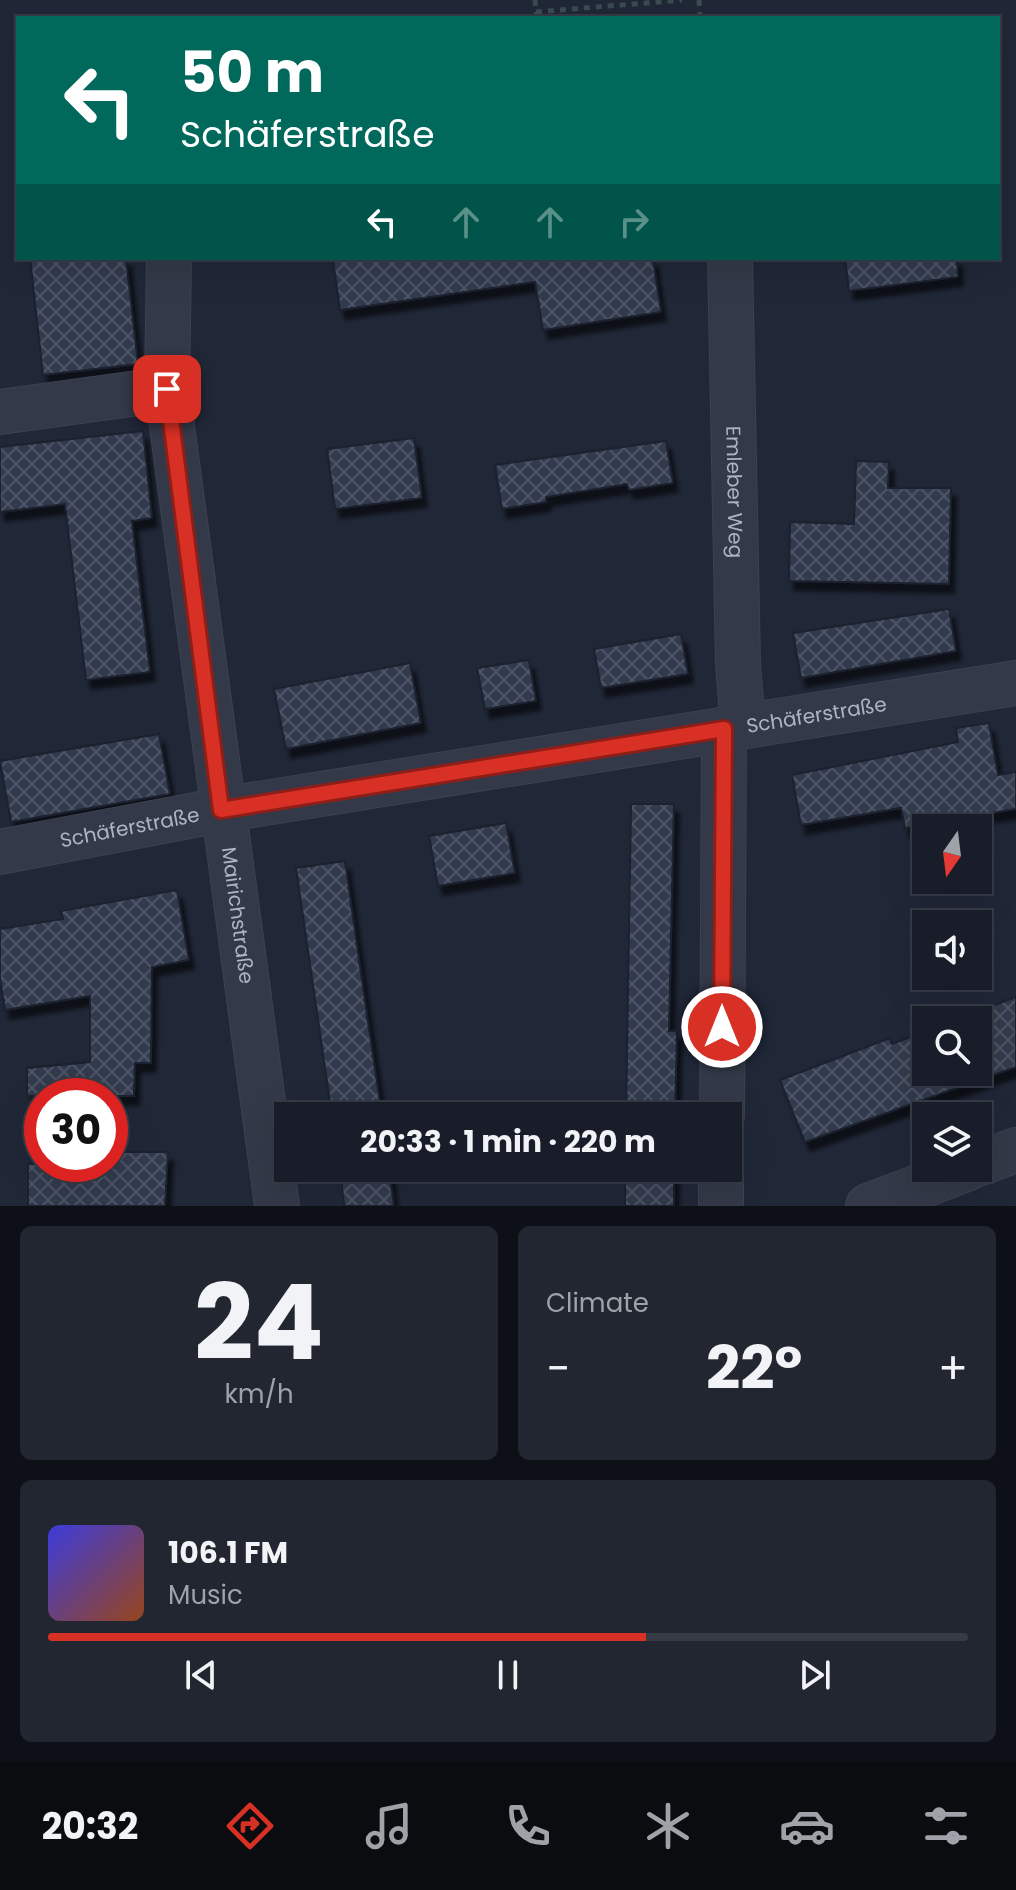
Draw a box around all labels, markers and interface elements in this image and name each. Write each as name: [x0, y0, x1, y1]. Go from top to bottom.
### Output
text: 50 m: [180, 33, 324, 112]
icon: left: [48, 48, 152, 152]
text: Schäferstraße: [180, 109, 434, 160]
icon: left: [360, 200, 404, 244]
icon: ahead: [444, 200, 488, 244]
icon: ahead: [528, 200, 572, 244]
icon: right: [612, 200, 656, 244]
pin: [133, 355, 201, 423]
icon: arrive: [145, 367, 189, 411]
street label: Emleber Weg: [719, 425, 750, 558]
street label: Schäferstraße: [744, 690, 889, 740]
street label: Schäferstraße: [58, 800, 202, 854]
north arrow: [912, 814, 992, 894]
map controls: [912, 814, 992, 1182]
street label: Mairichstraße: [215, 845, 261, 985]
button: sound: [912, 910, 992, 990]
position arrow: [680, 985, 764, 1069]
button: search: [912, 1006, 992, 1086]
speed limit sign: 30: [24, 1078, 128, 1182]
button: layers: [912, 1102, 992, 1182]
text: 20:33 · 1 min · 220 m: [360, 1120, 656, 1163]
text: 24: [194, 1250, 324, 1395]
text: Climate: [546, 1285, 649, 1321]
text: 22°: [706, 1326, 802, 1410]
text: −: [546, 1338, 570, 1399]
text: +: [938, 1338, 968, 1399]
text: km/h: [224, 1376, 294, 1412]
text: 106.1 FM: [168, 1531, 288, 1574]
text: Music: [168, 1577, 243, 1613]
icon: previous: [179, 1653, 223, 1697]
icon: pause: [486, 1653, 530, 1697]
icon: next: [793, 1653, 837, 1697]
icon: directions: [222, 1798, 278, 1854]
icon: music: [361, 1798, 417, 1854]
icon: phone: [500, 1798, 556, 1854]
icon: climate: [640, 1798, 696, 1854]
icon: car: [779, 1798, 835, 1854]
icon: filters: [918, 1798, 974, 1854]
text: 20:32: [42, 1801, 138, 1852]

